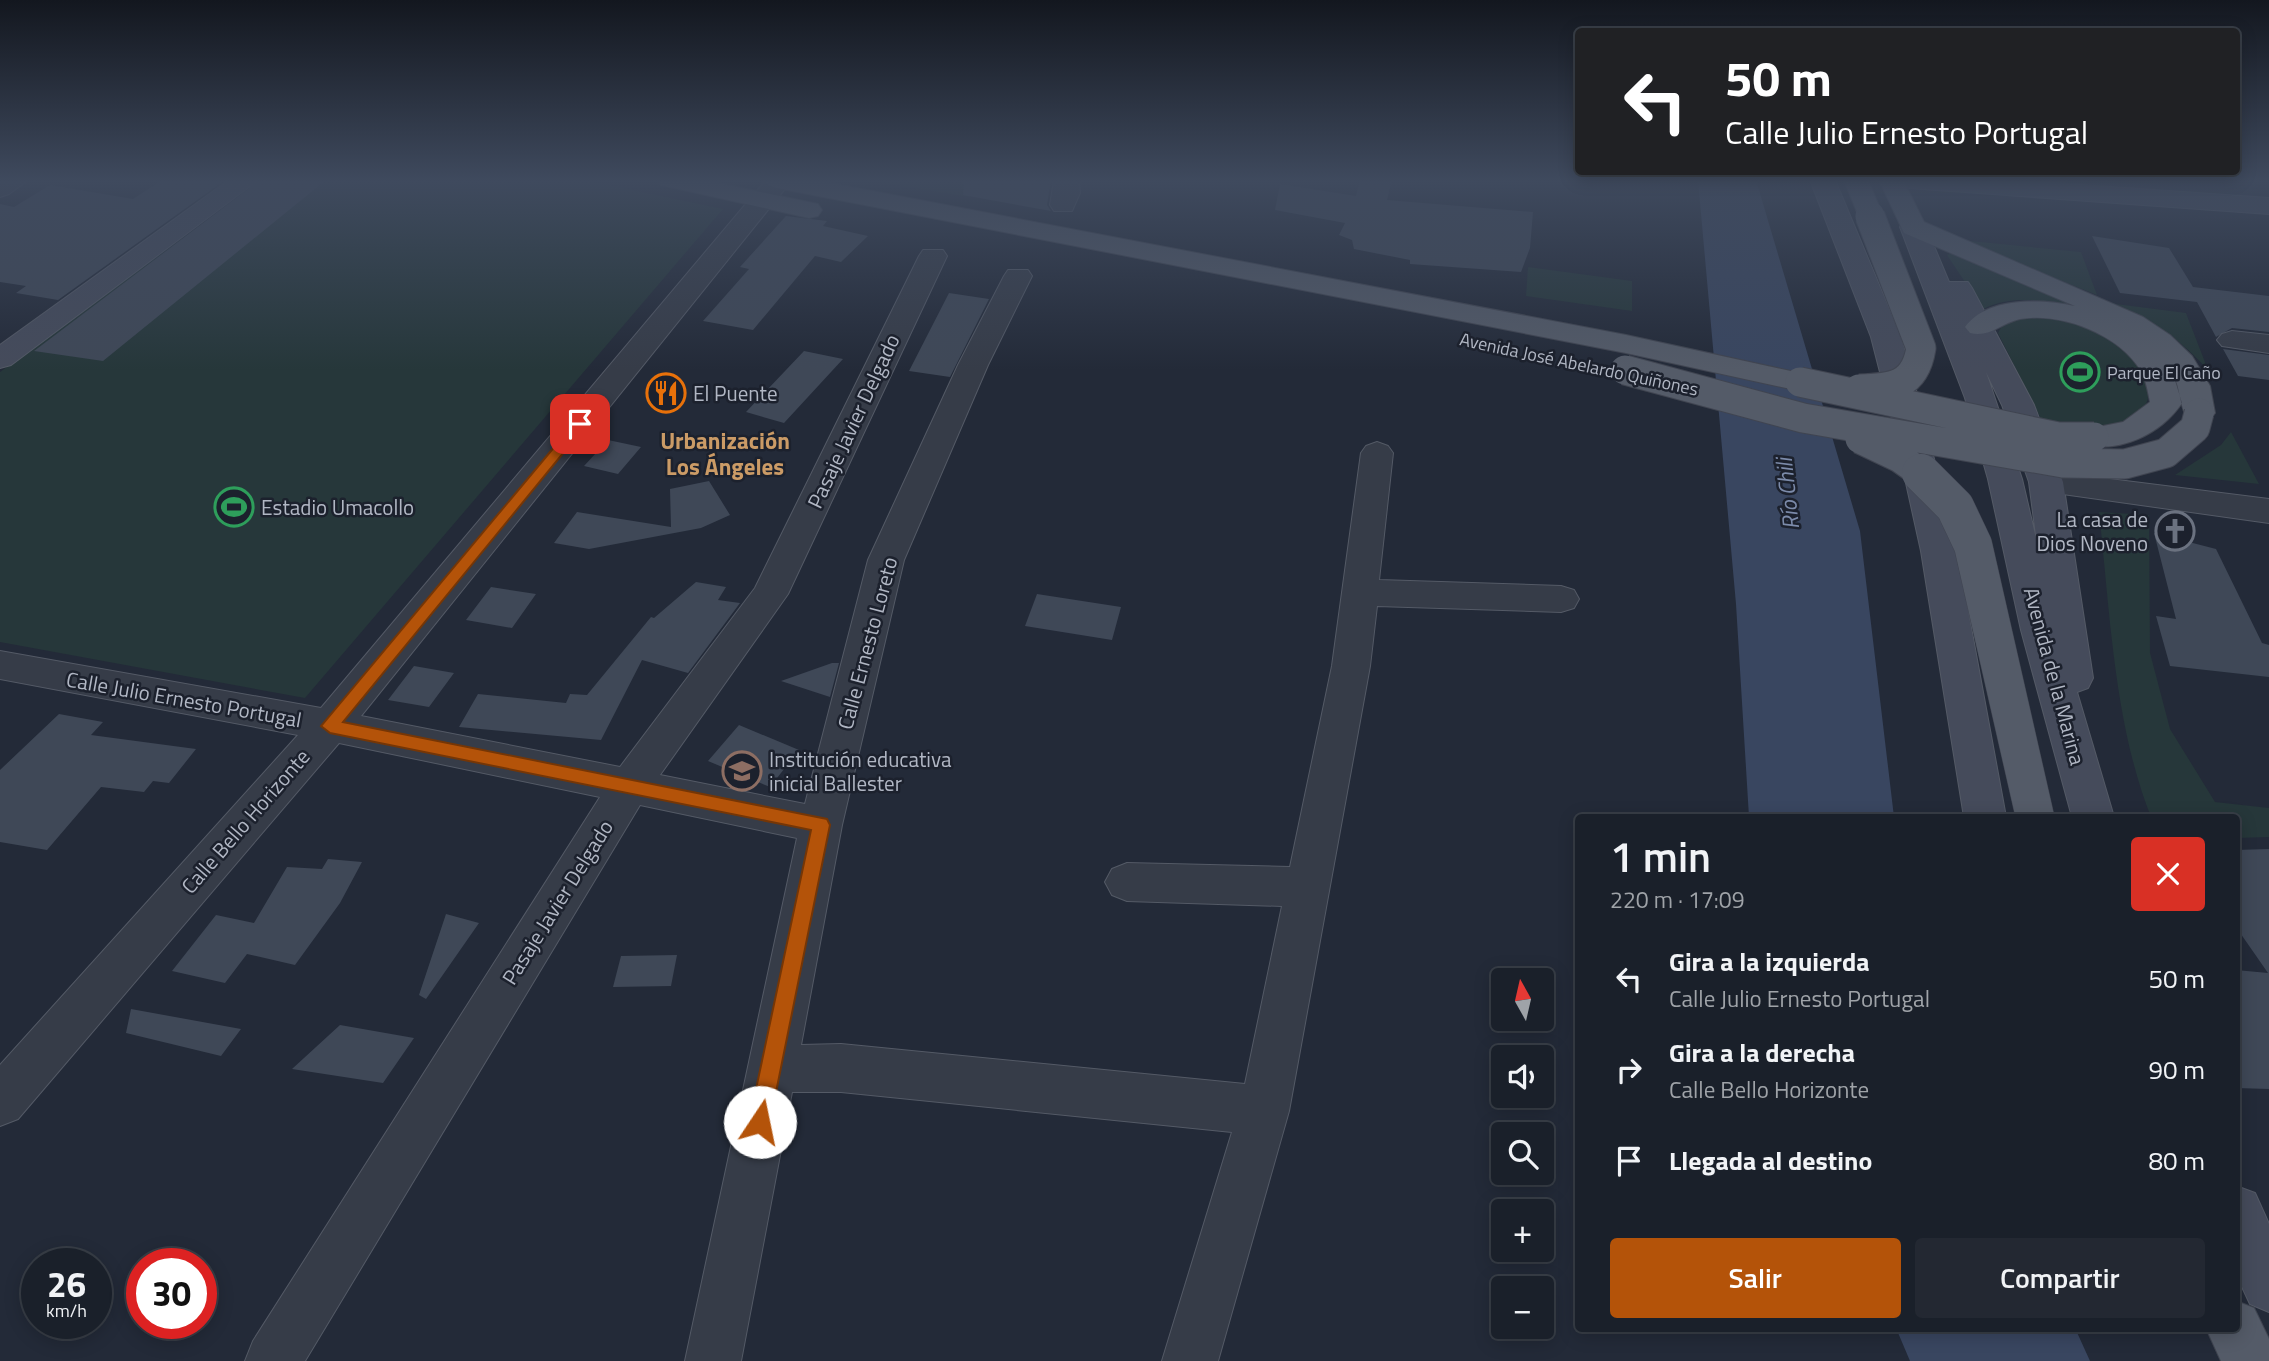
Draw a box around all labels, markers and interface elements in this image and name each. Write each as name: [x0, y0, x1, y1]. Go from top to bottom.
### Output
text: 50 m: [1725, 40, 1832, 115]
icon: left: [1610, 56, 1701, 147]
text: Calle Julio Ernesto Portugal: [1725, 108, 2088, 156]
street label: Avenida José Abelardo Quiñones: [1457, 326, 1701, 402]
street label: Pasaje Javier Delgado: [799, 329, 907, 513]
sports icon: Parque El Caño: [2059, 351, 2101, 393]
place label: Parque El Caño: [2107, 359, 2221, 386]
restaurant icon: El Puente: [645, 372, 687, 414]
place label: El Puente: [693, 377, 777, 409]
pin: [550, 394, 610, 454]
icon: arrive: [561, 405, 599, 443]
district label: Urbanización Los Ángeles: [660, 423, 790, 484]
water label: Río Chili: [1766, 454, 1808, 531]
sports icon: Estadio Umacollo: [213, 486, 255, 528]
place label: Estadio Umacollo: [261, 491, 414, 523]
place label: La casa de Dios Noveno: [2037, 503, 2148, 559]
church icon: La casa de Dios Noveno: [2154, 510, 2196, 552]
street label: Calle Ernesto Loreto: [829, 553, 905, 733]
street label: Avenida de la Marina: [2016, 584, 2094, 769]
street label: Calle Julio Ernesto Portugal: [64, 663, 304, 735]
street label: Calle Bello Horizonte: [173, 742, 317, 900]
place label: Institución educativa inicial Ballester: [769, 743, 952, 799]
school or university icon: Institución educativa inicial Ballester: [721, 750, 763, 792]
street label: Pasaje Javier Delgado: [493, 813, 621, 991]
text: 1 min: [1610, 824, 1711, 888]
button: close: [2131, 837, 2205, 911]
text: 220 m · 17:09: [1610, 882, 1745, 917]
text: Gira a la izquierda: [1669, 942, 1870, 981]
text: 50 m: [2148, 959, 2205, 998]
icon: left: [1610, 960, 1648, 998]
north arrow: [1491, 968, 1554, 1031]
map controls: [1491, 968, 1554, 1339]
text: Calle Julio Ernesto Portugal: [1669, 981, 1930, 1016]
text: Gira a la derecha: [1669, 1033, 1855, 1072]
button: sound: [1491, 1045, 1554, 1108]
text: 90 m: [2148, 1050, 2205, 1089]
icon: right: [1610, 1051, 1648, 1089]
text: Calle Bello Horizonte: [1669, 1072, 1869, 1107]
position arrow: [723, 1085, 797, 1159]
button: search: [1491, 1122, 1554, 1185]
text: Llegada al destino: [1669, 1141, 1872, 1180]
text: 80 m: [2148, 1141, 2205, 1180]
icon: arrive: [1610, 1142, 1648, 1180]
button: +: [1491, 1199, 1554, 1262]
button: Salir: [1610, 1238, 1901, 1318]
button: Compartir: [1915, 1238, 2205, 1318]
speed limit sign: 30: [126, 1248, 217, 1339]
text: 26: [47, 1257, 86, 1311]
button: −: [1491, 1276, 1554, 1339]
text: km/h: [46, 1297, 87, 1324]

